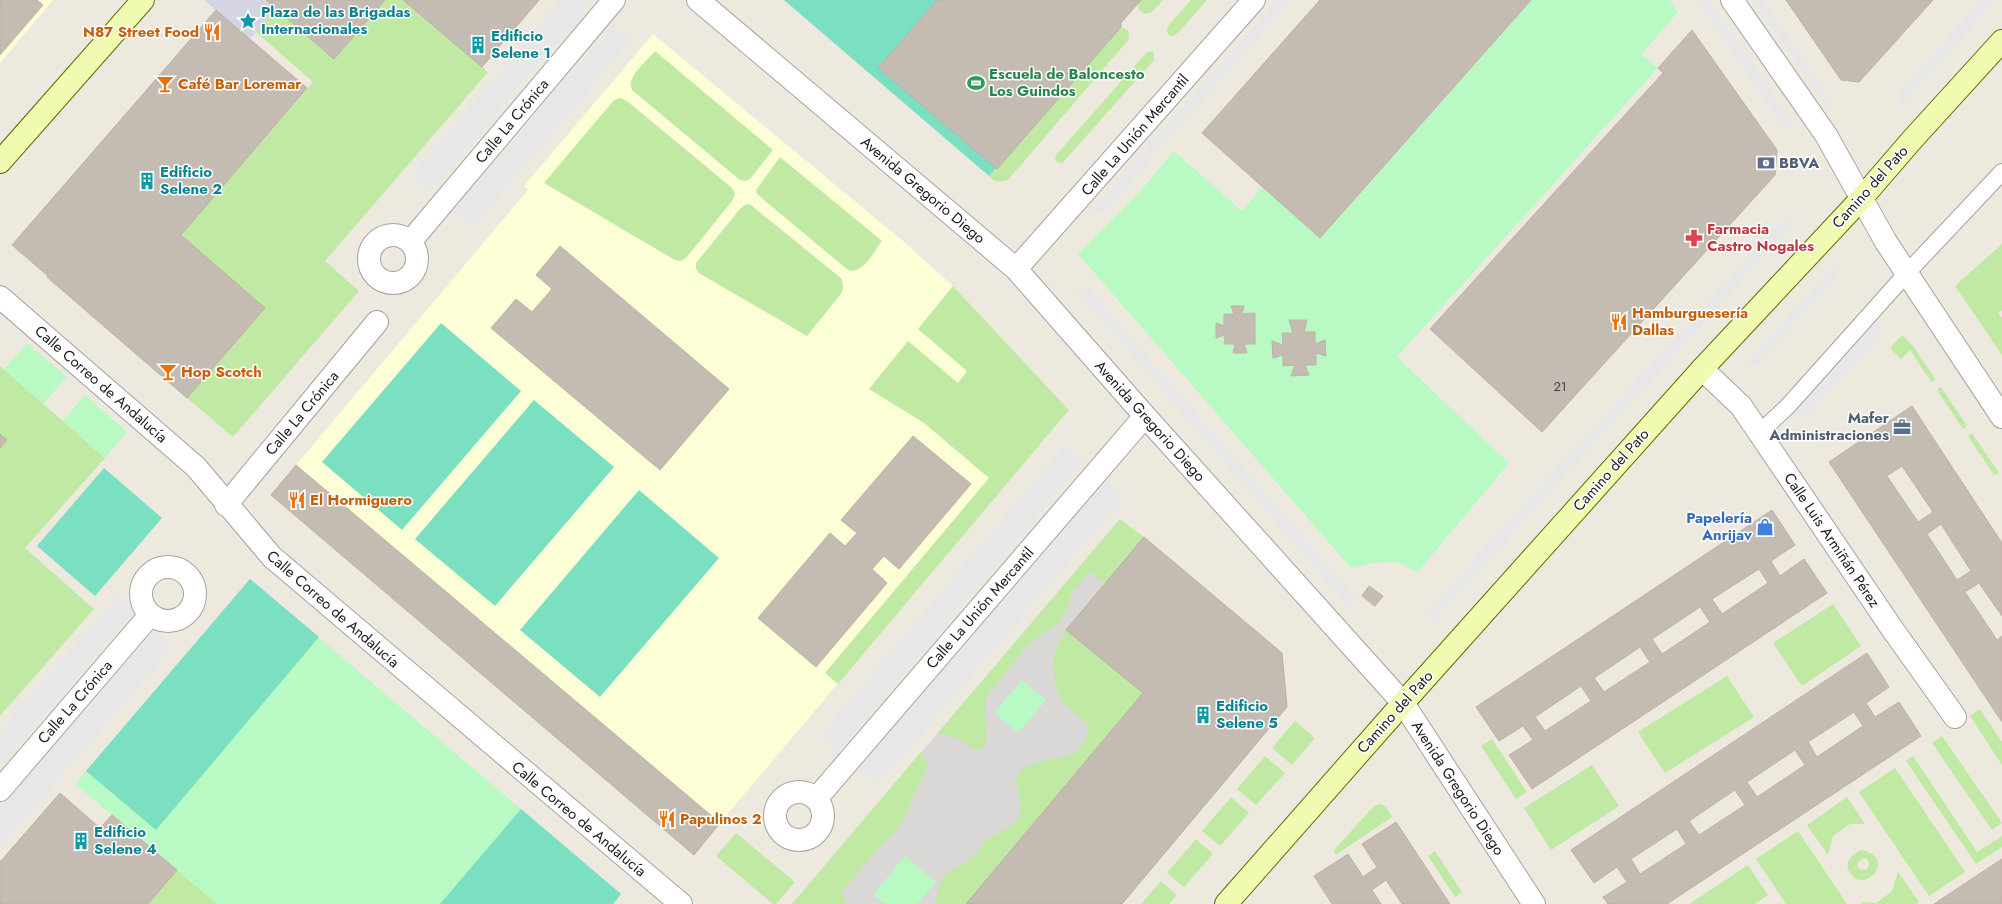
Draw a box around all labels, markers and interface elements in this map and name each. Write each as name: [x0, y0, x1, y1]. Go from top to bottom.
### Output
place label: Plaza de las Brigadas Internacionales: [261, 1, 411, 40]
place icon: Plaza de las Brigadas Internacionales: [238, 11, 258, 31]
place label: N87 Street Food: [83, 21, 199, 43]
restaurant icon: N87 Street Food: [202, 22, 222, 42]
place label: Edificio Selene 1: [491, 25, 551, 64]
building icon: Edificio Selene 1: [468, 35, 488, 55]
place label: Escuela de Baloncesto Los Guindos: [989, 63, 1145, 102]
street label: Calle La Unión Mercantil: [1076, 69, 1194, 201]
place label: Café Bar Loremar: [178, 73, 302, 95]
sports icon: Escuela de Baloncesto Los Guindos: [966, 73, 986, 93]
bar icon: Café Bar Loremar: [155, 74, 175, 94]
street label: Calle La Crónica: [470, 74, 554, 168]
street label: Avenida Gregorio Diego: [856, 131, 990, 249]
street label: Camino del Pato: [1827, 141, 1913, 233]
place label: BBVA: [1779, 152, 1820, 174]
bank icon: BBVA: [1756, 153, 1776, 173]
place label: Edificio Selene 2: [160, 161, 222, 200]
building icon: Edificio Selene 2: [137, 171, 157, 191]
place label: Farmacia Castro Nogales: [1707, 218, 1814, 257]
pharmacy icon: Farmacia Castro Nogales: [1684, 228, 1704, 248]
place label: Hamburguesería Dallas: [1632, 302, 1748, 341]
restaurant icon: Hamburguesería Dallas: [1609, 312, 1629, 332]
street label: Calle Correo de Andalucía: [30, 320, 172, 448]
street label: Avenida Gregorio Diego: [1089, 355, 1211, 487]
place label: Hop Scotch: [181, 361, 262, 383]
bar icon: Hop Scotch: [158, 362, 178, 382]
street label: Calle La Crónica: [260, 366, 344, 460]
house number: 21: [1553, 377, 1567, 396]
place label: Mafer Administraciones: [1768, 407, 1890, 446]
office icon: Mafer Administraciones: [1892, 417, 1912, 437]
street label: Camino del Pato: [1568, 424, 1654, 516]
street label: Calle Luis Armiñán Pérez: [1779, 468, 1885, 612]
place label: El Hormiguero: [310, 489, 412, 511]
restaurant icon: El Hormiguero: [287, 490, 307, 510]
place label: Papelería Anrijav: [1686, 507, 1752, 546]
shop icon: Papelería Anrijav: [1755, 517, 1775, 537]
street label: Calle La Unión Mercantil: [921, 542, 1039, 674]
street label: Calle Correo de Andalucía: [262, 545, 404, 673]
street label: Calle La Crónica: [32, 655, 118, 749]
street label: Camino del Pato: [1352, 666, 1438, 758]
place label: Edificio Selene 5: [1216, 695, 1278, 734]
building icon: Edificio Selene 5: [1193, 705, 1213, 725]
street label: Avenida Gregorio Diego: [1406, 716, 1510, 860]
street label: Calle Correo de Andalucía: [507, 756, 651, 882]
place label: Papulinos 2: [680, 808, 762, 830]
restaurant icon: Papulinos 2: [657, 809, 677, 829]
place label: Edificio Selene 4: [94, 821, 157, 860]
building icon: Edificio Selene 4: [71, 831, 91, 851]

